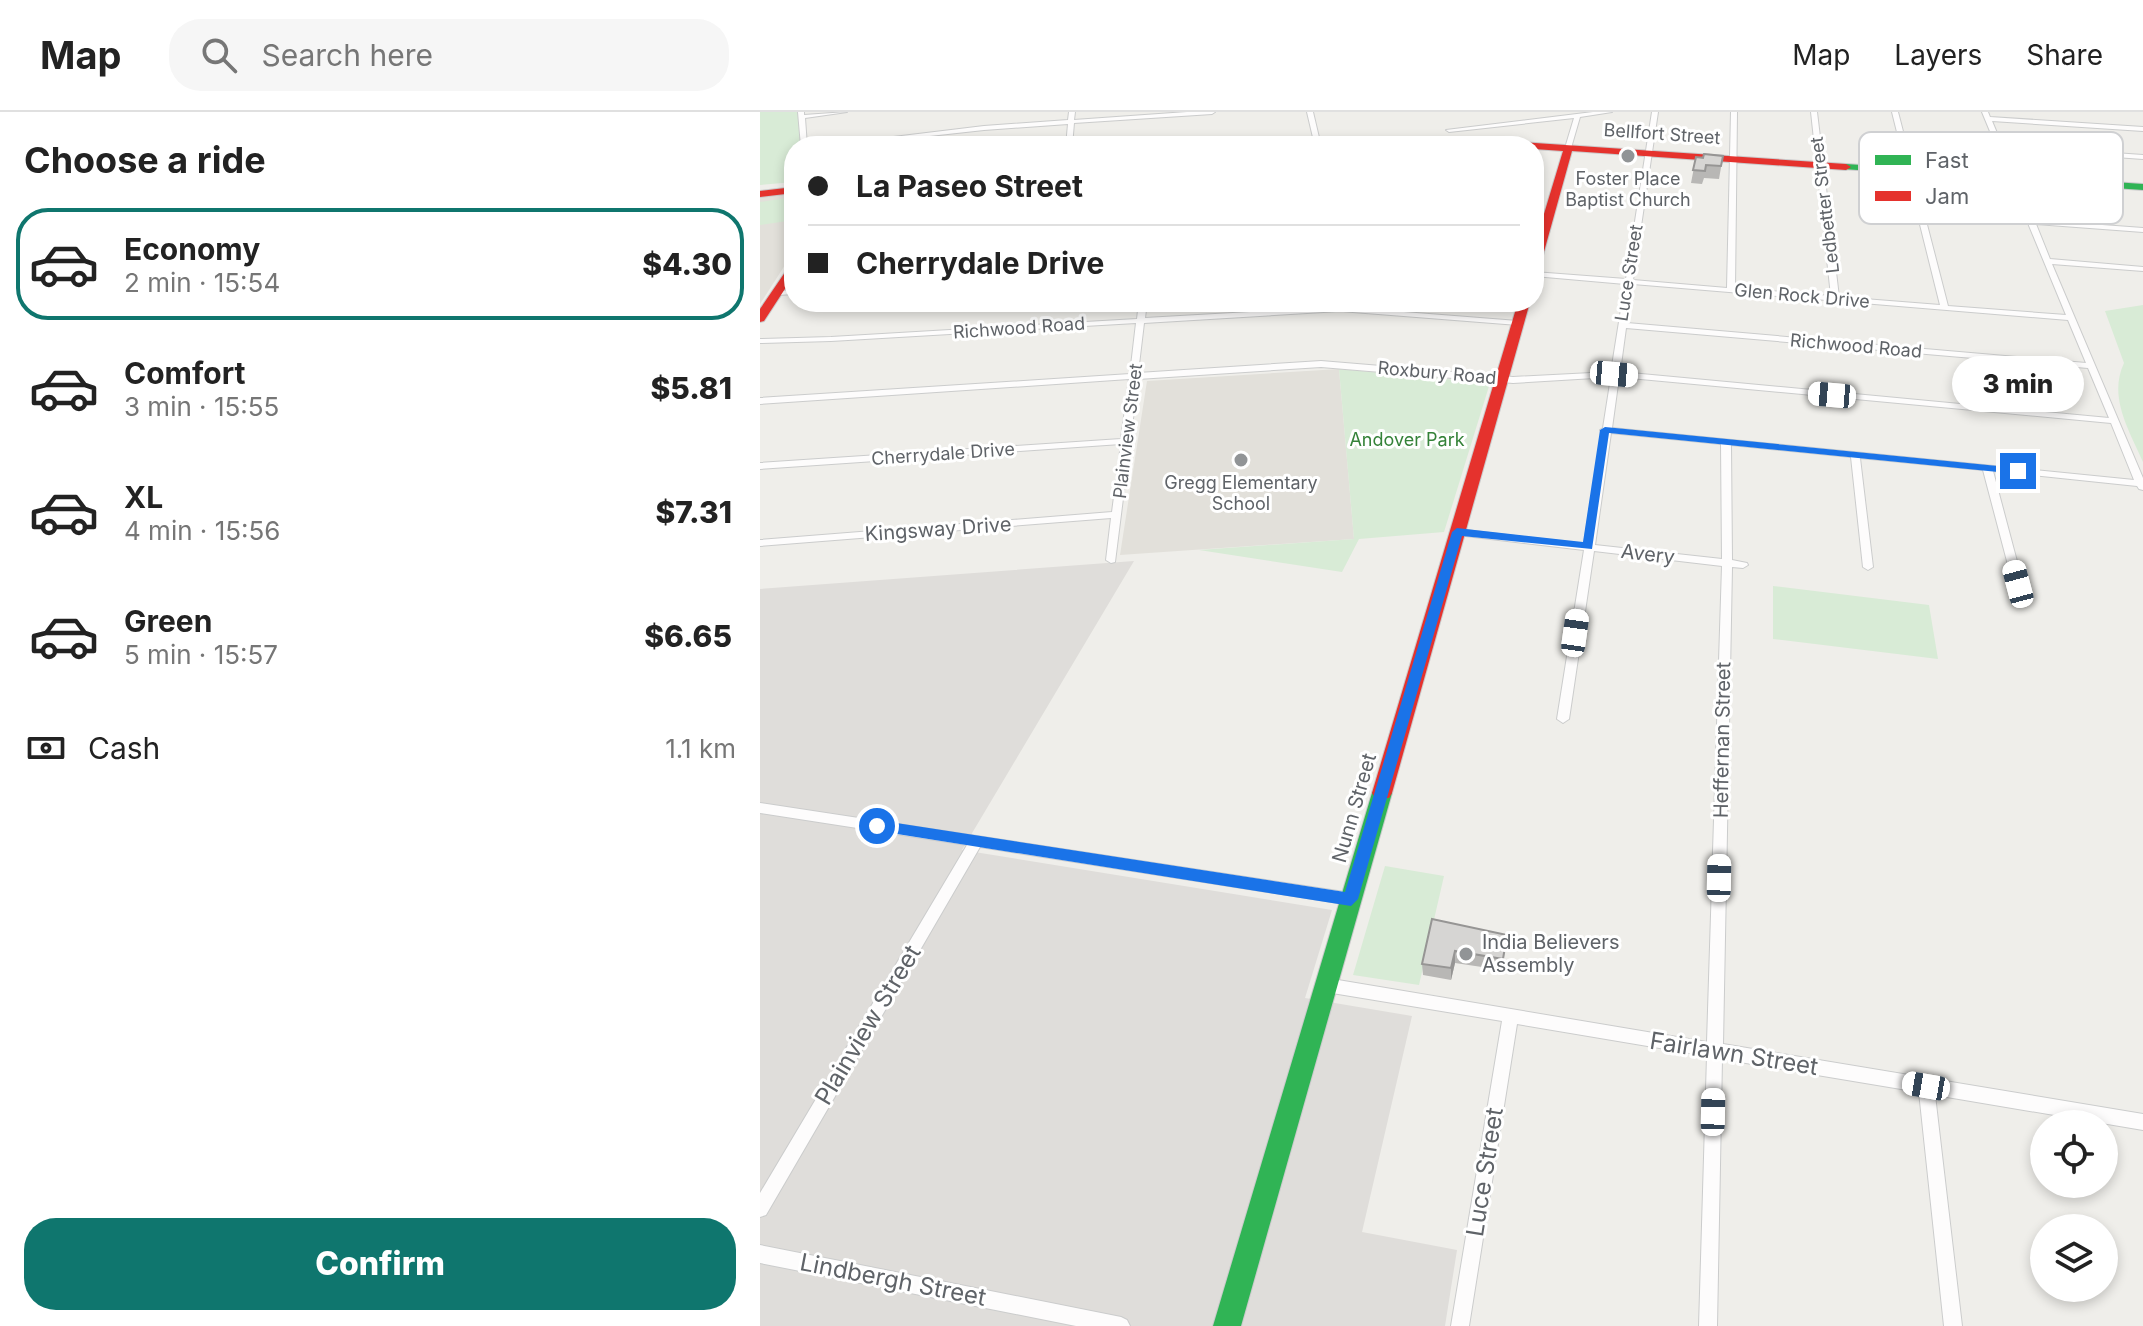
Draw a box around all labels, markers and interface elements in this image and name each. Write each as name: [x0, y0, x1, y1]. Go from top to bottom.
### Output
search box: [169, 19, 729, 91]
text: Map: [40, 32, 121, 78]
icon: search: [197, 33, 241, 77]
text: Search here: [261, 37, 433, 73]
text: Map: [1792, 38, 1850, 72]
text: Layers: [1894, 38, 1982, 72]
text: Share: [2026, 38, 2103, 72]
street label: Bellfort Street: [1603, 119, 1721, 148]
legend: [1859, 132, 2123, 224]
street label: Ledbetter Street: [1806, 135, 1843, 275]
text: Choose a ride: [24, 138, 266, 182]
marker: Foster Place Baptist Church: [1619, 147, 1637, 165]
text: Fast: [1925, 147, 1969, 173]
text: La Paseo Street: [856, 168, 1083, 204]
place label: Foster Place Baptist Church: [1565, 168, 1691, 210]
text: Jam: [1925, 183, 1969, 209]
street label: Luce Street: [1611, 223, 1647, 323]
icon: car: [28, 228, 100, 300]
text: Economy: [124, 231, 260, 267]
text: Cherrydale Drive: [856, 245, 1104, 281]
text: $4.30: [642, 246, 732, 282]
text: 2 min · 15:54: [124, 267, 280, 298]
street label: Glen Rock Drive: [1733, 279, 1871, 312]
street label: Richwood Road: [952, 312, 1086, 343]
street label: Richwood Road: [1789, 329, 1923, 362]
icon: car: [28, 352, 100, 424]
text: Comfort: [124, 355, 245, 391]
callout: 3 min: [1952, 355, 2084, 411]
street label: Roxbury Road: [1377, 357, 1497, 388]
car: [1589, 360, 1639, 388]
street label: Plainview Street: [1109, 362, 1146, 500]
text: 3 min: [1983, 368, 2053, 399]
text: $5.81: [650, 370, 732, 406]
car: [1807, 381, 1857, 409]
text: 3 min · 15:55: [124, 391, 279, 422]
park label: Andover Park: [1349, 429, 1465, 450]
street label: Cherrydale Drive: [870, 438, 1015, 469]
marker: Gregg Elementary School: [1232, 451, 1250, 469]
route end: [2000, 453, 2036, 489]
place label: Gregg Elementary School: [1164, 472, 1318, 514]
icon: car: [28, 476, 100, 548]
text: XL: [124, 479, 163, 515]
text: $7.31: [655, 494, 732, 530]
street label: Kingsway Drive: [864, 512, 1012, 546]
text: 4 min · 15:56: [124, 515, 280, 546]
street label: Avery: [1620, 539, 1676, 569]
car: [2000, 558, 2036, 610]
icon: car: [28, 600, 100, 672]
text: Green: [124, 603, 212, 639]
car: [1560, 608, 1590, 658]
text: $6.65: [644, 618, 732, 654]
text: 5 min · 15:57: [124, 639, 278, 670]
street label: Heffernan Street: [1709, 661, 1735, 818]
icon: cash: [24, 726, 68, 770]
text: Cash: [88, 730, 160, 766]
text: 1.1 km: [665, 733, 736, 764]
street label: Nunn Street: [1327, 750, 1381, 865]
route start: [859, 808, 895, 844]
car: [1707, 854, 1731, 902]
place label: India Believers Assembly: [1482, 930, 1619, 977]
street label: Plainview Street: [808, 939, 927, 1110]
marker: India Believers Assembly: [1457, 945, 1475, 963]
street label: Fairlawn Street: [1648, 1026, 1820, 1081]
car: [1900, 1070, 1952, 1102]
car: [1701, 1088, 1725, 1136]
street label: Luce Street: [1460, 1105, 1509, 1238]
map controls: [2030, 1110, 2118, 1302]
button: locate: [2030, 1110, 2118, 1198]
button: layers: [2030, 1214, 2118, 1302]
button: Confirm: [24, 1218, 736, 1310]
street label: Lindbergh Street: [798, 1247, 989, 1312]

